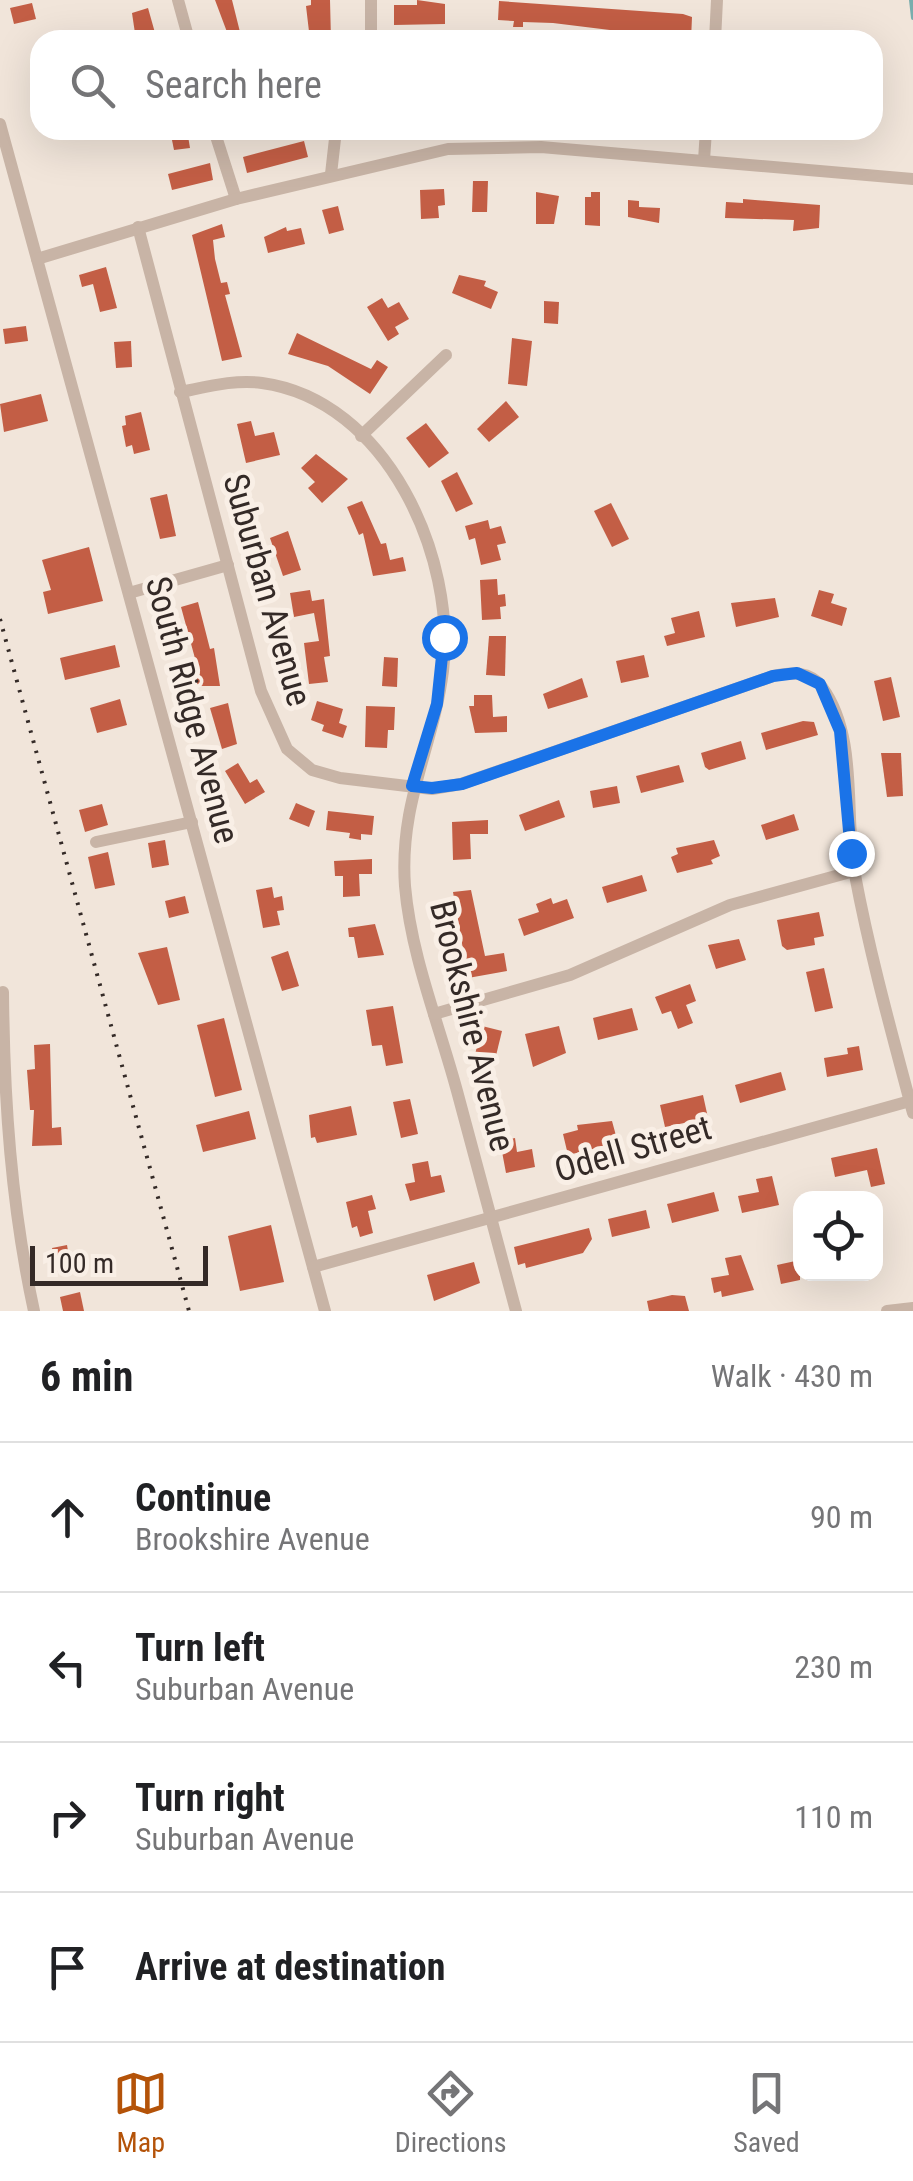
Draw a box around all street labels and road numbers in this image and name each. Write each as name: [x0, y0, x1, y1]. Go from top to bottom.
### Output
street label: Suburban Avenue: [214, 469, 320, 711]
street label: South Ridge Avenue: [137, 572, 247, 848]
street label: Brookshire Avenue: [421, 896, 523, 1156]
street label: Odell Street: [550, 1107, 716, 1191]

